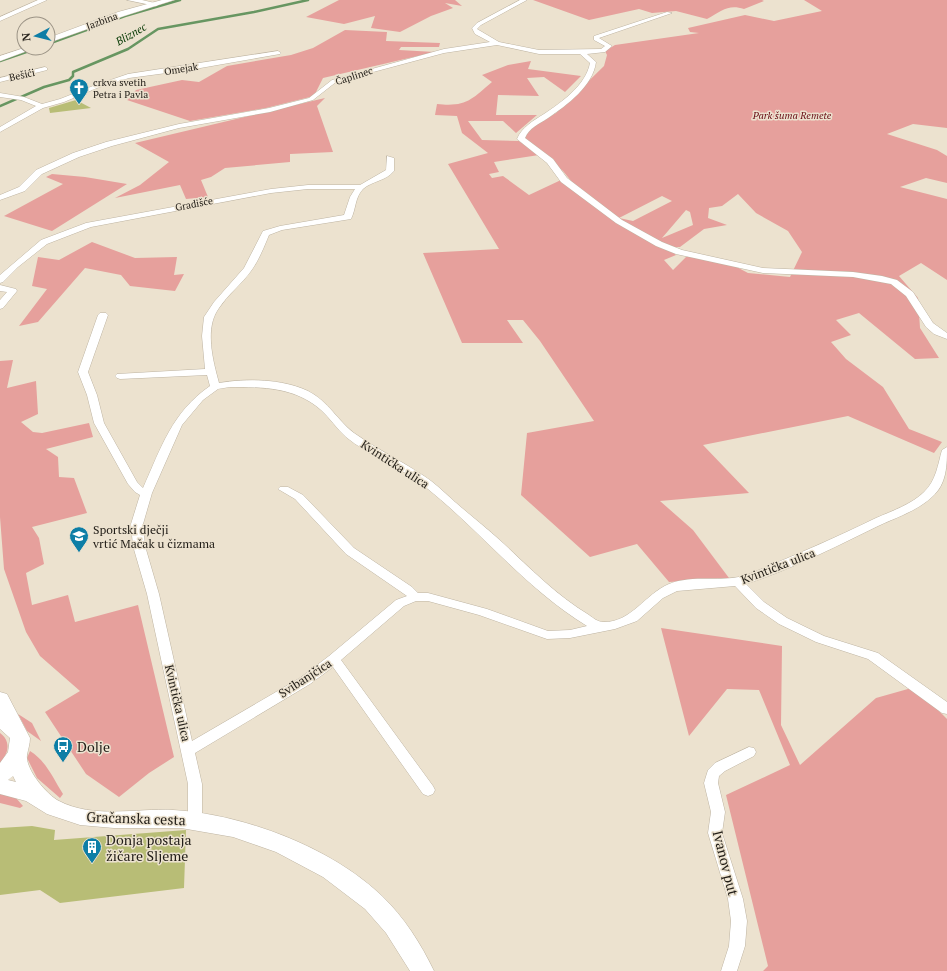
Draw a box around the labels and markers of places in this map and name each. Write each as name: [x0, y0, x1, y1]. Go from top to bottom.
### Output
place label: crkva svetih Petra i Pavla: [93, 76, 148, 101]
church icon: crkva svetih Petra i Pavla: [68, 77, 90, 105]
place label: Sportski dječji vrtić Mačak u čizmama: [92, 522, 215, 551]
school or university icon: Sportski dječji vrtić Mačak u čizmama: [68, 525, 90, 553]
bus stop icon: Dolje: [52, 735, 74, 763]
place label: Dolje: [77, 737, 110, 756]
place label: Donja postaja žičare Sljeme: [106, 830, 192, 865]
building icon: Donja postaja žičare Sljeme: [81, 836, 103, 864]

